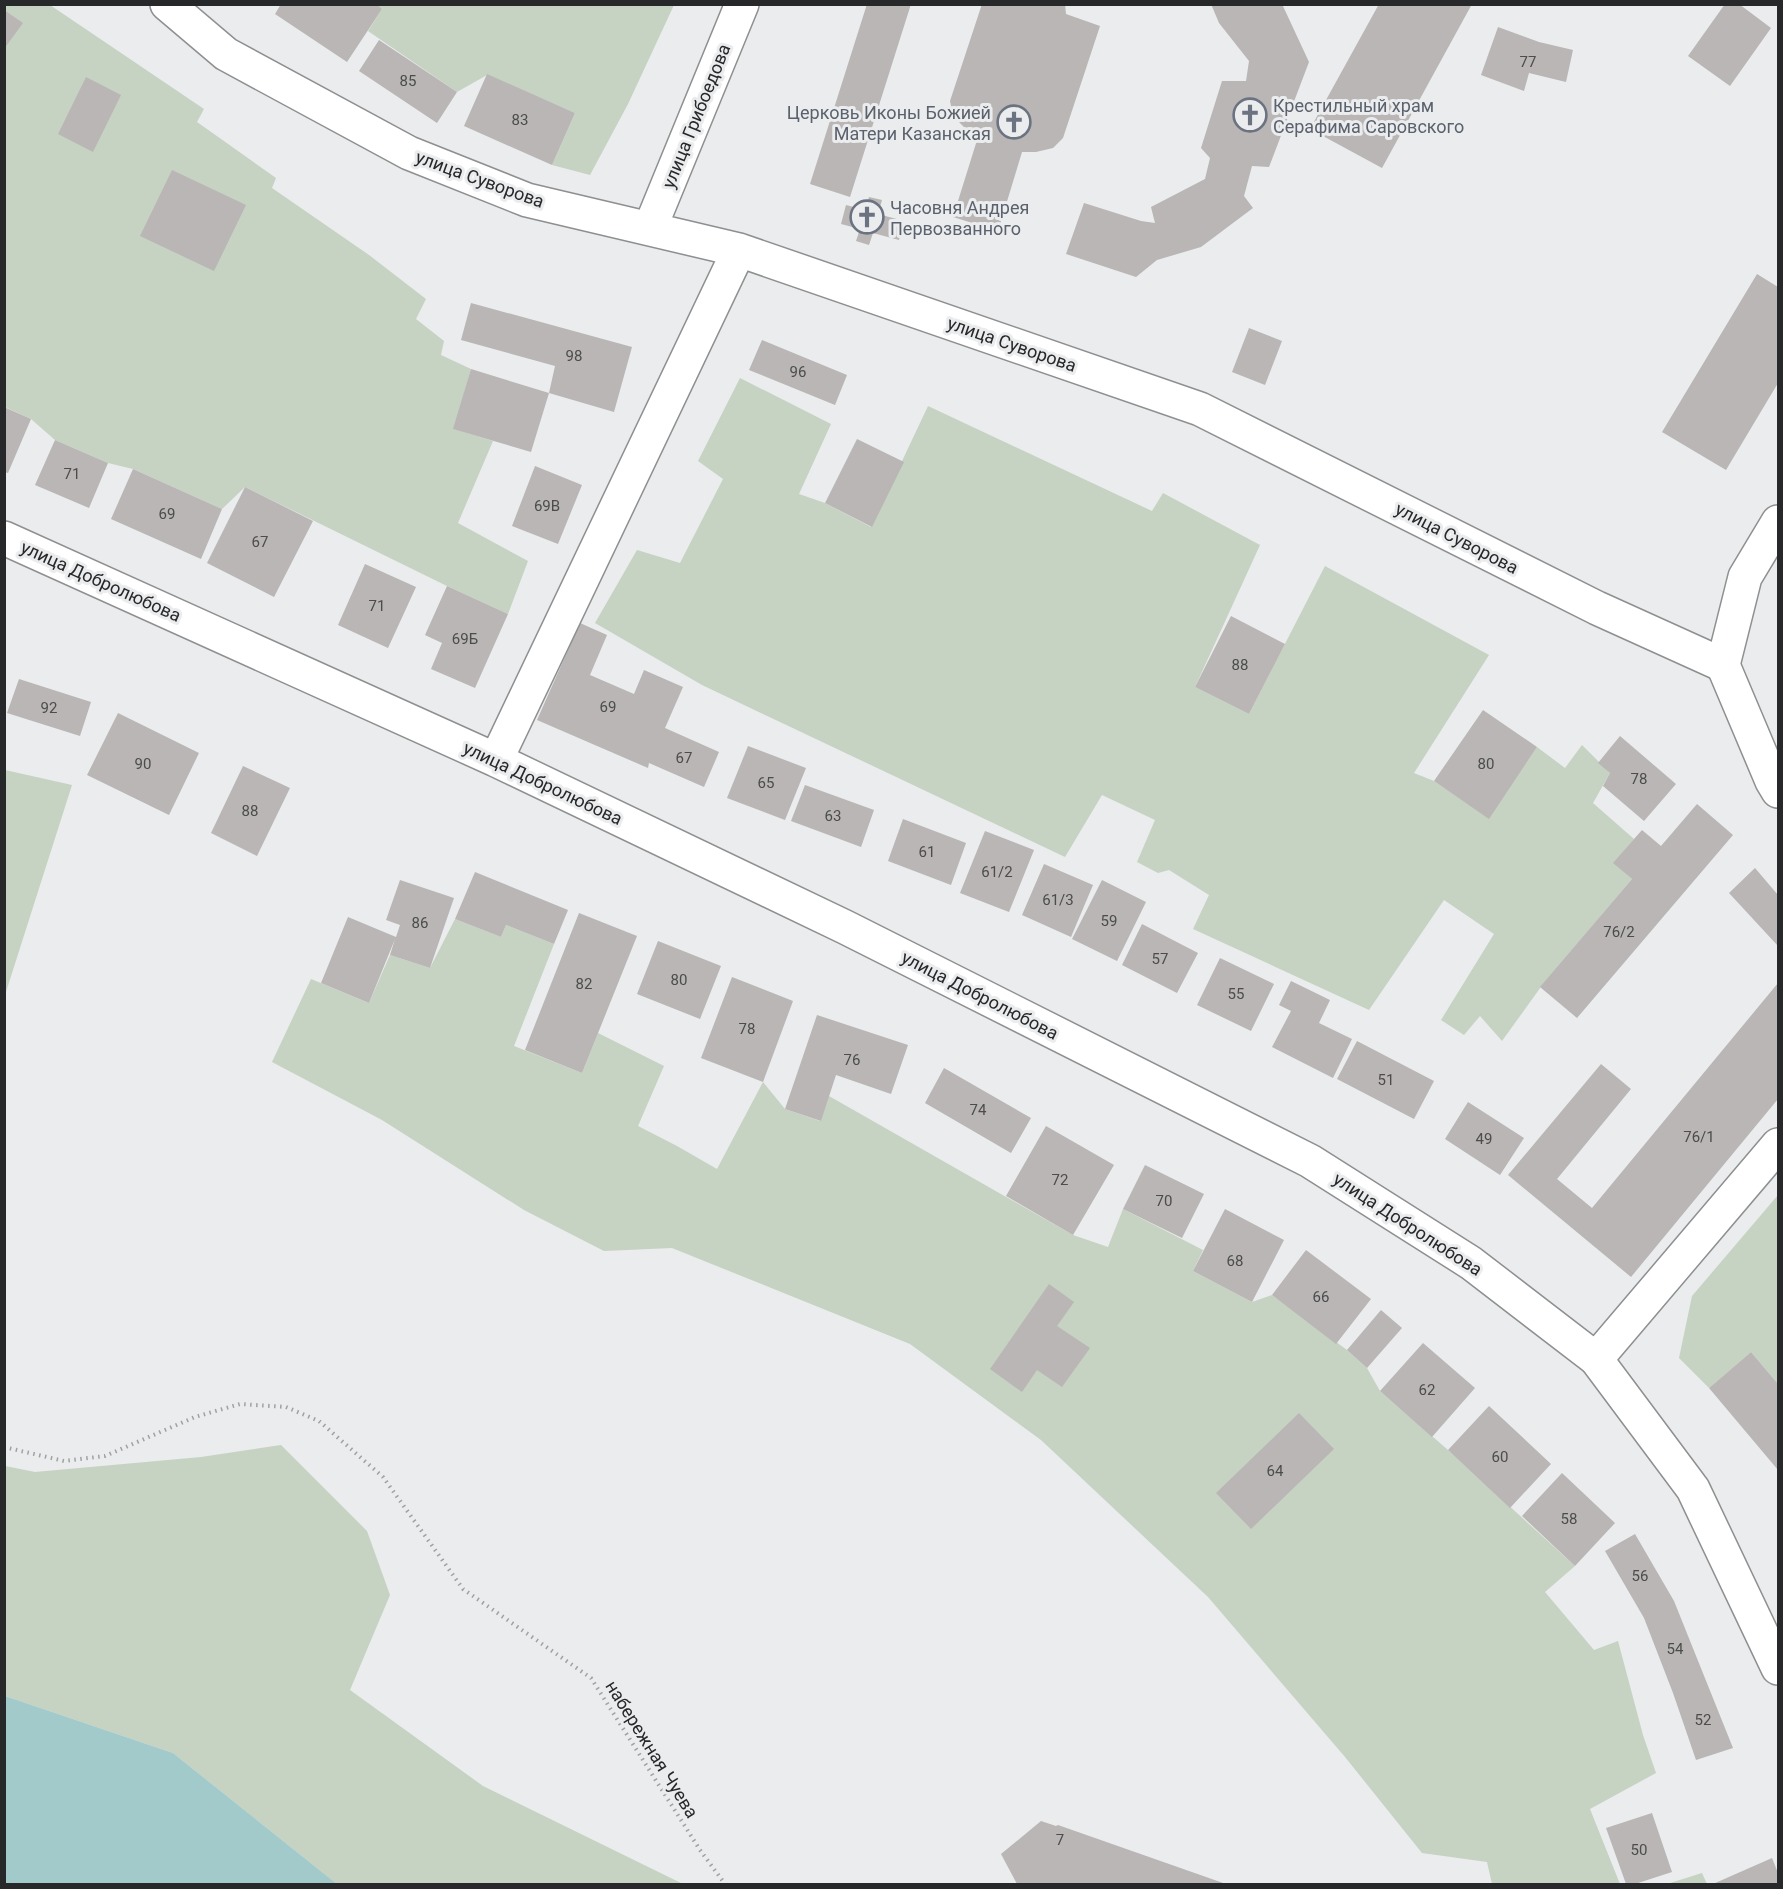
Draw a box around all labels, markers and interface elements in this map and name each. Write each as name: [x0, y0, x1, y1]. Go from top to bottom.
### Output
street label: улица Грибоедова: [658, 41, 734, 191]
house number: 77: [1520, 53, 1536, 71]
house number: 85: [400, 72, 416, 90]
place label: Крестильный храм Серафима Саровского: [1273, 95, 1464, 137]
church icon: Крестильный храм Серафима Саровского: [1232, 97, 1268, 133]
place label: Церковь Иконы Божией Матери Казанская: [787, 102, 991, 144]
church icon: Церковь Иконы Божией Матери Казанская: [996, 104, 1032, 140]
house number: 83: [512, 111, 528, 129]
street label: улица Суворова: [413, 146, 547, 212]
place label: Часовня Андрея Первозванного: [890, 197, 1029, 239]
church icon: Часовня Андрея Первозванного: [849, 199, 885, 235]
street label: улица Суворова: [945, 312, 1079, 376]
house number: 98: [566, 347, 582, 365]
house number: 96: [790, 363, 806, 381]
house number: 71: [64, 465, 80, 483]
house number: 69В: [534, 497, 560, 515]
street label: улица Суворова: [1392, 498, 1522, 578]
house number: 69: [159, 505, 175, 523]
house number: 67: [252, 533, 268, 551]
street label: улица Добролюбова: [18, 536, 184, 626]
house number: 71: [369, 597, 385, 615]
house number: 69Б: [452, 630, 478, 648]
house number: 88: [1232, 656, 1248, 674]
house number: 69: [600, 698, 616, 716]
house number: 92: [41, 699, 57, 717]
street label: улица Добролюбова: [460, 737, 626, 829]
house number: 67: [676, 749, 692, 767]
house number: 90: [135, 755, 151, 773]
house number: 80: [1478, 755, 1494, 773]
house number: 78: [1631, 770, 1647, 788]
house number: 65: [758, 774, 774, 792]
house number: 88: [242, 802, 258, 820]
house number: 63: [825, 807, 841, 825]
house number: 61: [919, 843, 935, 861]
house number: 61/2: [981, 863, 1013, 881]
house number: 61/3: [1042, 891, 1074, 909]
house number: 59: [1101, 912, 1117, 930]
house number: 86: [412, 914, 428, 932]
house number: 76/2: [1603, 923, 1635, 941]
street label: улица Добролюбова: [898, 946, 1062, 1044]
house number: 57: [1152, 950, 1168, 968]
house number: 80: [671, 971, 687, 989]
house number: 82: [576, 975, 592, 993]
house number: 55: [1228, 985, 1244, 1003]
house number: 78: [739, 1020, 755, 1038]
house number: 76: [844, 1051, 860, 1069]
house number: 51: [1378, 1071, 1394, 1089]
house number: 74: [970, 1101, 987, 1119]
house number: 76/1: [1683, 1128, 1715, 1146]
house number: 49: [1476, 1130, 1492, 1148]
street label: улица Добролюбова: [1330, 1168, 1486, 1280]
house number: 72: [1052, 1171, 1068, 1189]
house number: 70: [1156, 1192, 1172, 1210]
house number: 68: [1227, 1252, 1243, 1270]
house number: 66: [1313, 1288, 1329, 1306]
house number: 62: [1419, 1381, 1435, 1399]
house number: 60: [1492, 1448, 1508, 1466]
house number: 64: [1267, 1462, 1284, 1480]
house number: 58: [1561, 1510, 1577, 1528]
house number: 56: [1632, 1567, 1648, 1585]
house number: 54: [1667, 1640, 1684, 1658]
street label: набережная Чуева: [601, 1676, 703, 1822]
house number: 52: [1695, 1711, 1711, 1729]
house number: 7: [1056, 1831, 1064, 1849]
house number: 50: [1631, 1841, 1647, 1859]

